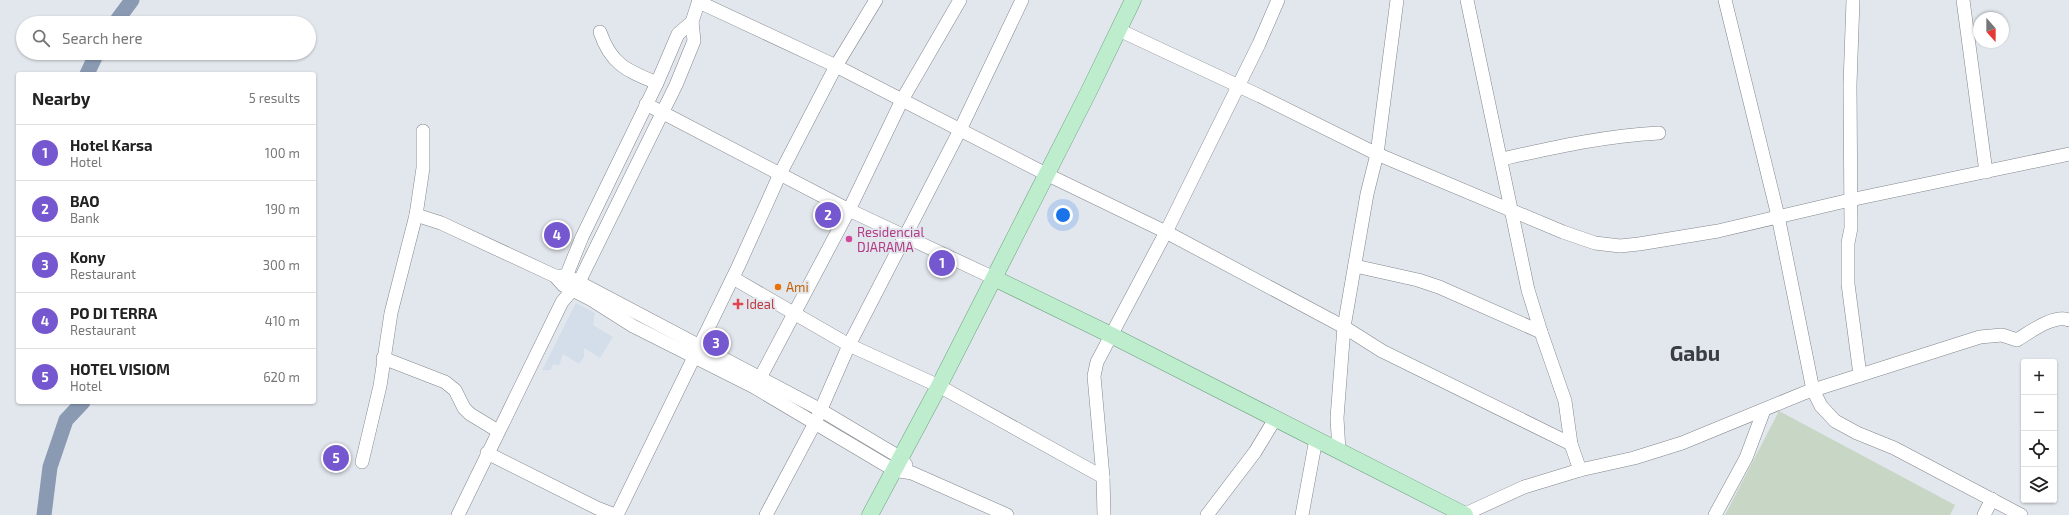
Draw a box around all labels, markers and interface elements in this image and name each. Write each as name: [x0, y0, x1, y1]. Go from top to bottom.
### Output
north arrow: [1973, 12, 2009, 48]
search box: [16, 16, 316, 60]
icon: search: [30, 27, 52, 49]
text: Search here: [62, 29, 143, 47]
text: Nearby: [32, 88, 90, 108]
text: 5 results: [249, 90, 300, 106]
text: Hotel Karsa: [70, 136, 153, 154]
text: 1: [42, 145, 48, 161]
text: 100 m: [265, 145, 300, 161]
text: Hotel: [70, 154, 102, 170]
text: BAO: [70, 192, 100, 210]
pin: 2: [815, 200, 841, 230]
text: 2: [41, 201, 49, 217]
text: 190 m: [265, 201, 300, 217]
your location: [1053, 205, 1073, 225]
text: Bank: [70, 210, 99, 226]
pin: 4: [544, 220, 570, 250]
place label: Residencial DJARAMA: [857, 224, 924, 255]
marker: Residencial DJARAMA: [844, 234, 854, 244]
text: Kony: [70, 248, 106, 266]
pin: 1: [929, 248, 955, 278]
text: 3: [41, 257, 49, 273]
text: 300 m: [263, 257, 300, 273]
text: Restaurant: [70, 266, 136, 282]
place label: Ami: [786, 279, 809, 295]
marker: Ami: [773, 282, 783, 292]
place label: Ideal: [746, 296, 775, 312]
marker: Ideal: [733, 299, 743, 309]
text: PO DI TERRA: [70, 304, 157, 322]
text: 4: [41, 313, 49, 329]
text: 410 m: [265, 313, 300, 329]
text: Restaurant: [70, 322, 136, 338]
pin: 3: [703, 328, 729, 358]
district label: Gabu: [1670, 340, 1720, 365]
map controls: [2021, 359, 2057, 503]
button: +: [2021, 359, 2057, 395]
text: HOTEL VISIOM: [70, 360, 170, 378]
text: 5: [41, 369, 49, 385]
text: 620 m: [263, 369, 300, 385]
text: Hotel: [70, 378, 102, 394]
button: −: [2021, 395, 2057, 431]
button: locate: [2021, 431, 2057, 467]
pin: 5: [323, 443, 349, 473]
button: layers: [2021, 467, 2057, 503]

